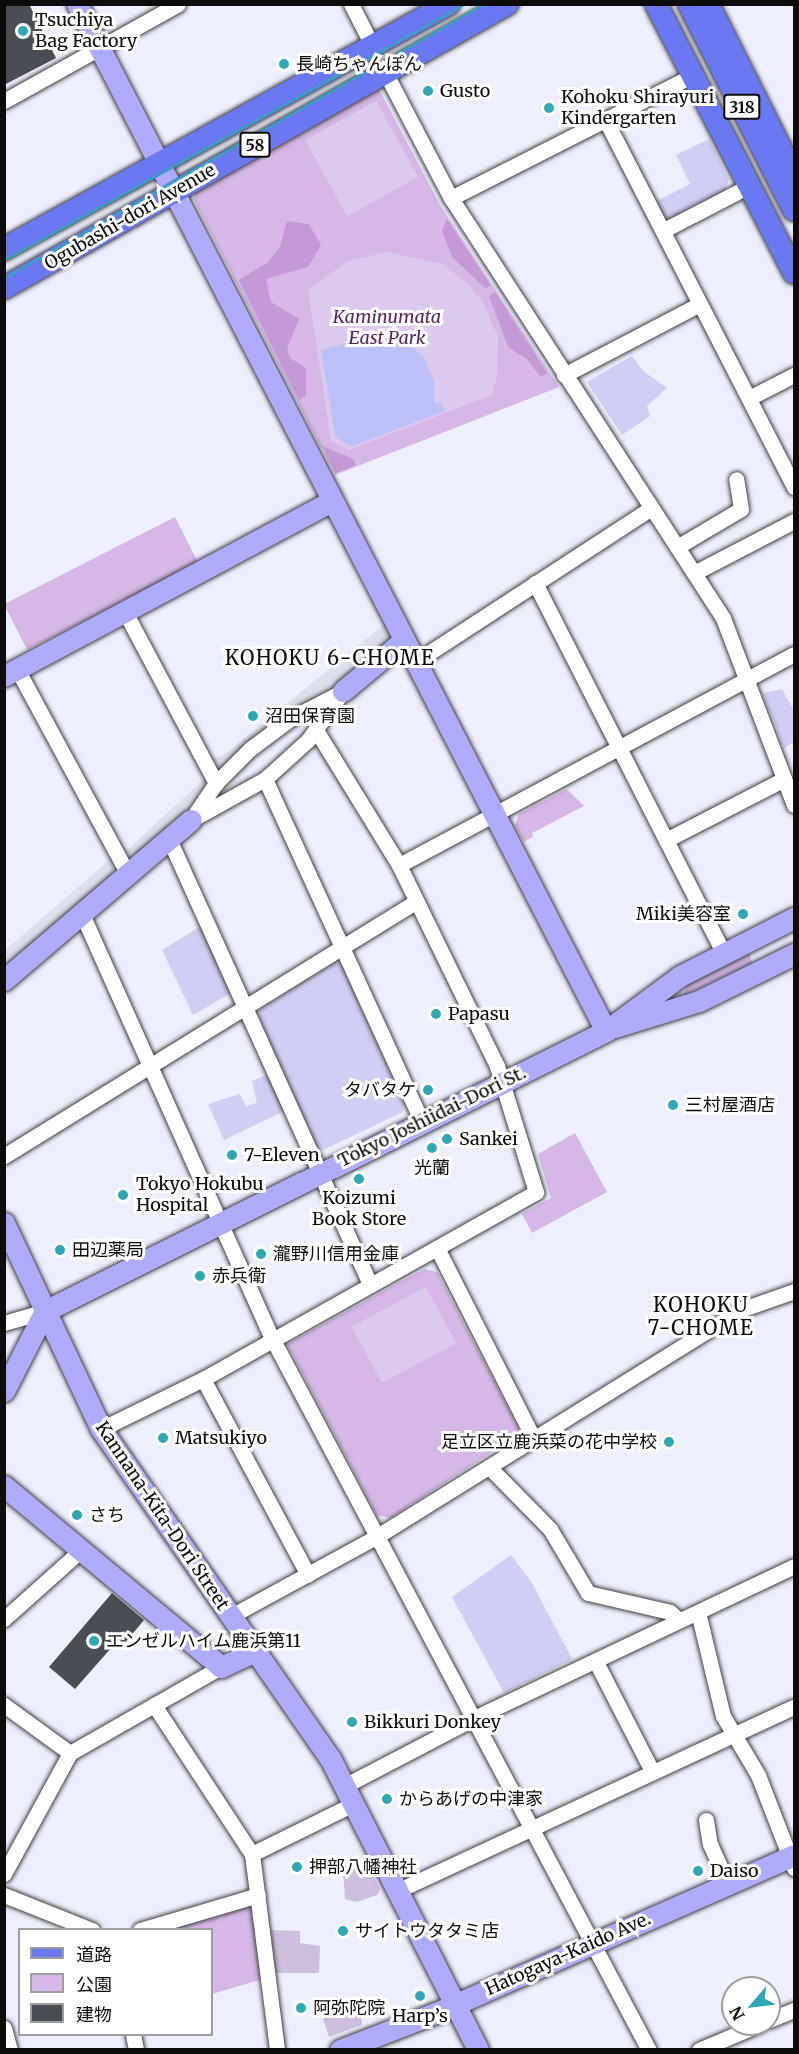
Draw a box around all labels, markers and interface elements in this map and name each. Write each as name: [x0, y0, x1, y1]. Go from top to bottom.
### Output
place label: Tsuchiya Bag Factory: [35, 10, 137, 52]
marker: Tsuchiya Bag Factory: [16, 24, 30, 38]
place label: 長崎ちゃんぽん: [296, 53, 422, 75]
marker: 長崎ちゃんぽん: [277, 57, 291, 71]
place label: Gusto: [440, 80, 490, 102]
marker: Gusto: [421, 84, 435, 98]
place label: Kohoku Shirayuri Kindergarten: [561, 87, 714, 130]
road number: 318: [722, 94, 762, 120]
marker: Kohoku Shirayuri Kindergarten: [542, 101, 556, 115]
road number: 58: [238, 132, 272, 158]
street label: Ogubashi-dori Avenue: [41, 159, 219, 275]
park label: Kaminumata East Park: [333, 307, 441, 350]
district label: KOHOKU 6-CHOME: [225, 645, 435, 669]
place label: 沼田保育園: [265, 705, 355, 727]
marker: 沼田保育園: [246, 709, 260, 723]
place label: Miki美容室: [636, 903, 731, 925]
marker: Miki美容室: [736, 907, 750, 921]
place label: Papasu: [448, 1003, 510, 1025]
marker: Papasu: [429, 1007, 443, 1021]
street label: Tokyo Joshiidai-Dori St.: [335, 1062, 529, 1172]
place label: タバタケ: [344, 1079, 416, 1101]
marker: タバタケ: [421, 1083, 435, 1097]
place label: 三村屋酒店: [685, 1094, 775, 1116]
marker: 三村屋酒店: [666, 1098, 680, 1112]
place label: Sankei: [459, 1128, 518, 1150]
marker: Sankei: [440, 1132, 454, 1146]
marker: 光蘭: [425, 1141, 439, 1155]
place label: 7-Eleven: [244, 1144, 320, 1166]
marker: 7-Eleven: [225, 1148, 239, 1162]
place label: 光蘭: [414, 1157, 450, 1179]
marker: Koizumi Book Store: [352, 1172, 366, 1186]
place label: Tokyo Hokubu Hospital: [136, 1174, 264, 1216]
marker: Tokyo Hokubu Hospital: [114, 1186, 132, 1204]
place label: Koizumi Book Store: [312, 1188, 406, 1230]
place label: 田辺薬局: [72, 1239, 144, 1261]
marker: 田辺薬局: [53, 1243, 67, 1257]
place label: 瀧野川信用金庫: [273, 1243, 399, 1265]
marker: 瀧野川信用金庫: [254, 1247, 268, 1261]
place label: 赤兵衛: [212, 1265, 266, 1287]
marker: 赤兵衛: [193, 1269, 207, 1283]
district label: KOHOKU 7-CHOME: [648, 1292, 754, 1339]
street label: Kannana-Kita-Dori Street: [91, 1418, 233, 1614]
place label: Matsukiyo: [175, 1427, 267, 1449]
marker: Matsukiyo: [156, 1431, 170, 1445]
place label: 足立区立鹿浜菜の花中学校: [441, 1431, 657, 1453]
marker: 足立区立鹿浜菜の花中学校: [662, 1435, 676, 1449]
place label: さち: [89, 1504, 125, 1526]
marker: さち: [70, 1508, 84, 1522]
place label: エンゼルハイム鹿浜第11: [106, 1630, 302, 1652]
marker: エンゼルハイム鹿浜第11: [87, 1634, 101, 1648]
place label: Bikkuri Donkey: [364, 1711, 501, 1733]
marker: Bikkuri Donkey: [345, 1715, 359, 1729]
place label: からあげの中津家: [399, 1788, 543, 1810]
marker: からあげの中津家: [380, 1792, 394, 1806]
place label: 押部八幡神社: [309, 1856, 417, 1878]
marker: 押部八幡神社: [290, 1860, 304, 1874]
place label: Daiso: [710, 1860, 758, 1882]
marker: Daiso: [691, 1864, 705, 1878]
street label: Hatogaya-Kaido Ave.: [482, 1908, 654, 2000]
place label: サイトウタタミ店: [355, 1920, 499, 1942]
marker: サイトウタタミ店: [336, 1924, 350, 1938]
legend: [18, 1928, 213, 2036]
text: 道路: [76, 1943, 112, 1966]
text: 公園: [76, 1973, 112, 1996]
north arrow: [721, 1976, 781, 2036]
marker: Harp’s: [413, 1989, 427, 2003]
place label: 阿弥陀院: [313, 1997, 385, 2019]
marker: 阿弥陀院: [294, 2001, 308, 2015]
text: 建物: [76, 2003, 112, 2026]
text: N: [725, 2003, 749, 2024]
place label: Harp’s: [392, 2005, 448, 2027]

